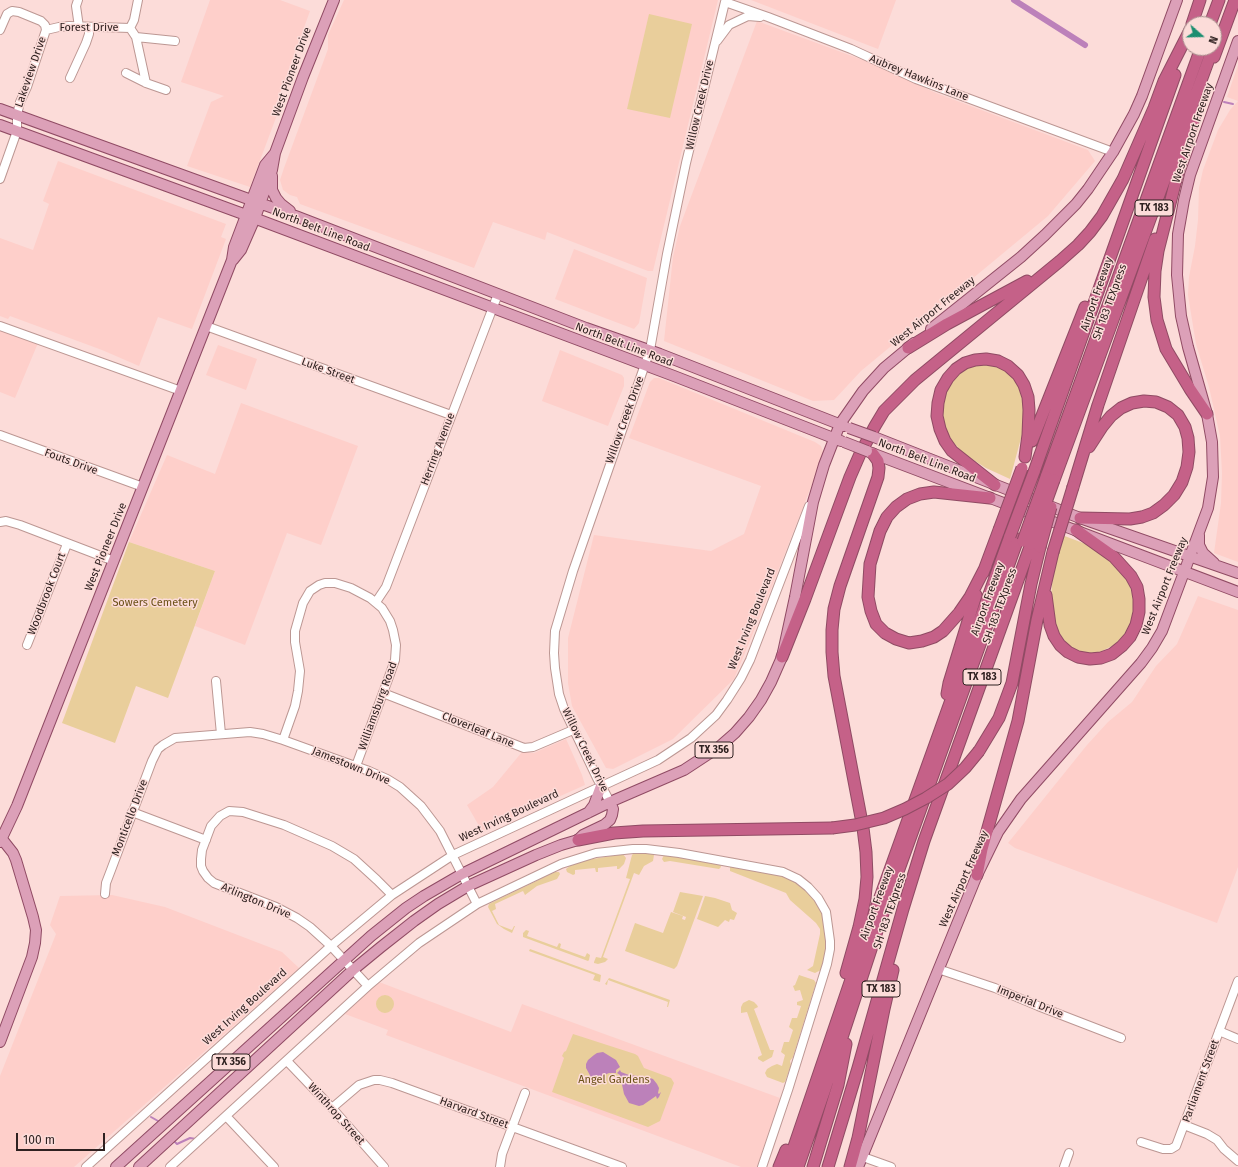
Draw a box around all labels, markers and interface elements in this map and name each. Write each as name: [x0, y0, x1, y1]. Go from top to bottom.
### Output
north arrow: [1182, 16, 1222, 56]
street label: Forest Drive: [59, 21, 119, 35]
street label: West Pioneer Drive: [270, 25, 314, 119]
text: N: [1205, 34, 1220, 46]
street label: Lakeview Drive: [13, 35, 49, 109]
street label: Aubrey Hawkins Lane: [868, 52, 970, 104]
street label: Willow Creek Drive: [683, 59, 717, 151]
street label: West Airport Freeway: [1170, 81, 1216, 185]
road number: TX 183: [1135, 200, 1173, 216]
street label: North Belt Line Road: [270, 205, 372, 255]
street label: Airport Freeway: [1078, 255, 1116, 333]
street label: SH 183 TEXpress: [1090, 262, 1130, 342]
street label: West Airport Freeway: [888, 274, 978, 350]
street label: North Belt Line Road: [573, 320, 675, 370]
street label: Luke Street: [299, 355, 357, 387]
street label: Willow Creek Drive: [603, 374, 647, 466]
street label: Herring Avenue: [418, 411, 458, 487]
street label: North Belt Line Road: [876, 436, 978, 486]
street label: Fouts Drive: [43, 446, 99, 478]
street label: West Pioneer Drive: [82, 501, 130, 593]
street label: West Airport Freeway: [1139, 535, 1191, 637]
street label: Woodbrook Court: [25, 551, 69, 637]
street label: Airport Freeway: [969, 560, 1007, 638]
street label: West Irving Boulevard: [726, 566, 778, 672]
street label: SH 183 TEXpress: [980, 566, 1020, 646]
park label: Sowers Cemetery: [112, 596, 198, 610]
street label: Williamsburg Road: [356, 660, 400, 752]
road number: TX 183: [963, 669, 1001, 685]
street label: Willow Creek Drive: [559, 706, 611, 794]
street label: Cloverleaf Lane: [440, 710, 516, 750]
road number: TX 356: [695, 742, 733, 758]
street label: Jamestown Drive: [310, 744, 392, 788]
street label: Monticello Drive: [109, 778, 151, 858]
street label: West Irving Boulevard: [457, 787, 561, 845]
street label: West Airport Freeway: [937, 829, 991, 929]
street label: Airport Freeway: [858, 864, 896, 942]
street label: SH 183 TEXpress: [871, 871, 909, 951]
street label: Arlington Drive: [219, 880, 293, 922]
street label: West Irving Boulevard: [200, 966, 290, 1048]
road number: TX 183: [862, 981, 900, 997]
street label: Imperial Drive: [995, 983, 1065, 1021]
street label: Parliament Street: [1180, 1038, 1222, 1124]
road number: TX 356: [212, 1054, 250, 1070]
park label: Angel Gardens: [578, 1073, 650, 1087]
street label: Winthrop Street: [305, 1080, 367, 1148]
street label: Harvard Street: [438, 1094, 510, 1132]
scale bar: [18, 1125, 107, 1151]
text: 100 m: [23, 1133, 55, 1147]

